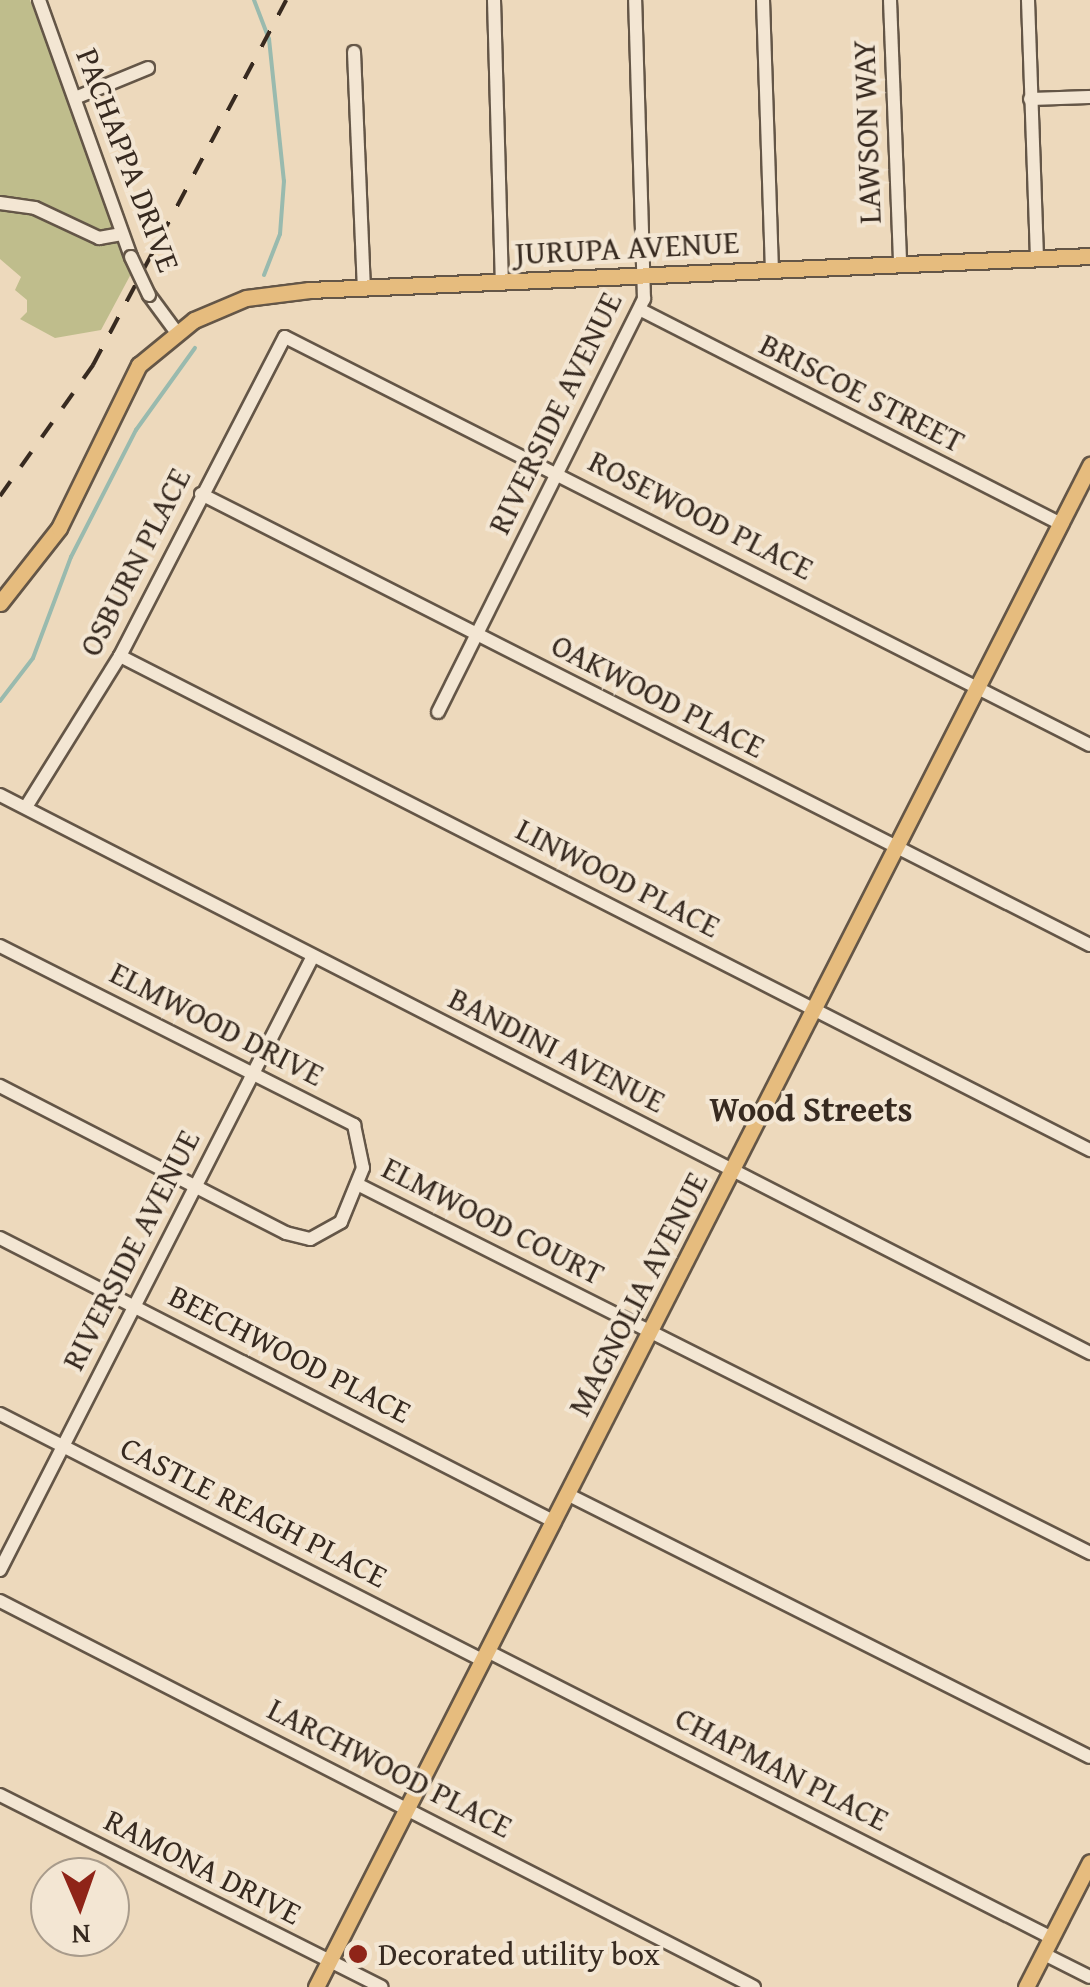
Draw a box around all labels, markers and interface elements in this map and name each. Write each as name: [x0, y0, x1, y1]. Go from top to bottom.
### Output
street label: LAWSON WAY: [845, 39, 889, 225]
street label: PACHAPPA DRIVE: [68, 43, 188, 277]
street label: JURUPA AVENUE: [514, 223, 740, 273]
street label: RIVERSIDE AVENUE: [480, 286, 630, 540]
street label: BRISCOE STREET: [753, 325, 971, 461]
street label: ROSEWOOD PLACE: [582, 442, 820, 588]
street label: OSBURN PLACE: [71, 462, 199, 662]
street label: OAKWOOD PLACE: [545, 626, 771, 766]
street label: LINWOOD PLACE: [510, 810, 726, 946]
street label: ELMWOOD DRIVE: [104, 954, 330, 1094]
street label: BANDINI AVENUE: [442, 979, 672, 1121]
district label: Wood Streets: [709, 1088, 913, 1130]
street label: RIVERSIDE AVENUE: [54, 1124, 208, 1376]
street label: ELMWOOD COURT: [376, 1149, 610, 1293]
street label: MAGNOLIA AVENUE: [560, 1166, 716, 1422]
street label: BEECHWOOD PLACE: [163, 1276, 417, 1432]
street label: CASTLE REAGH PLACE: [114, 1428, 394, 1596]
street label: LARCHWOOD PLACE: [261, 1690, 519, 1846]
street label: CHAPMAN PLACE: [669, 1699, 895, 1839]
street label: RAMONA DRIVE: [98, 1801, 308, 1933]
north arrow: [30, 1857, 130, 1957]
text: N: [71, 1915, 91, 1956]
place label: Decorated utility box: [378, 1935, 660, 1973]
marker: Decorated utility box: [347, 1943, 369, 1965]

